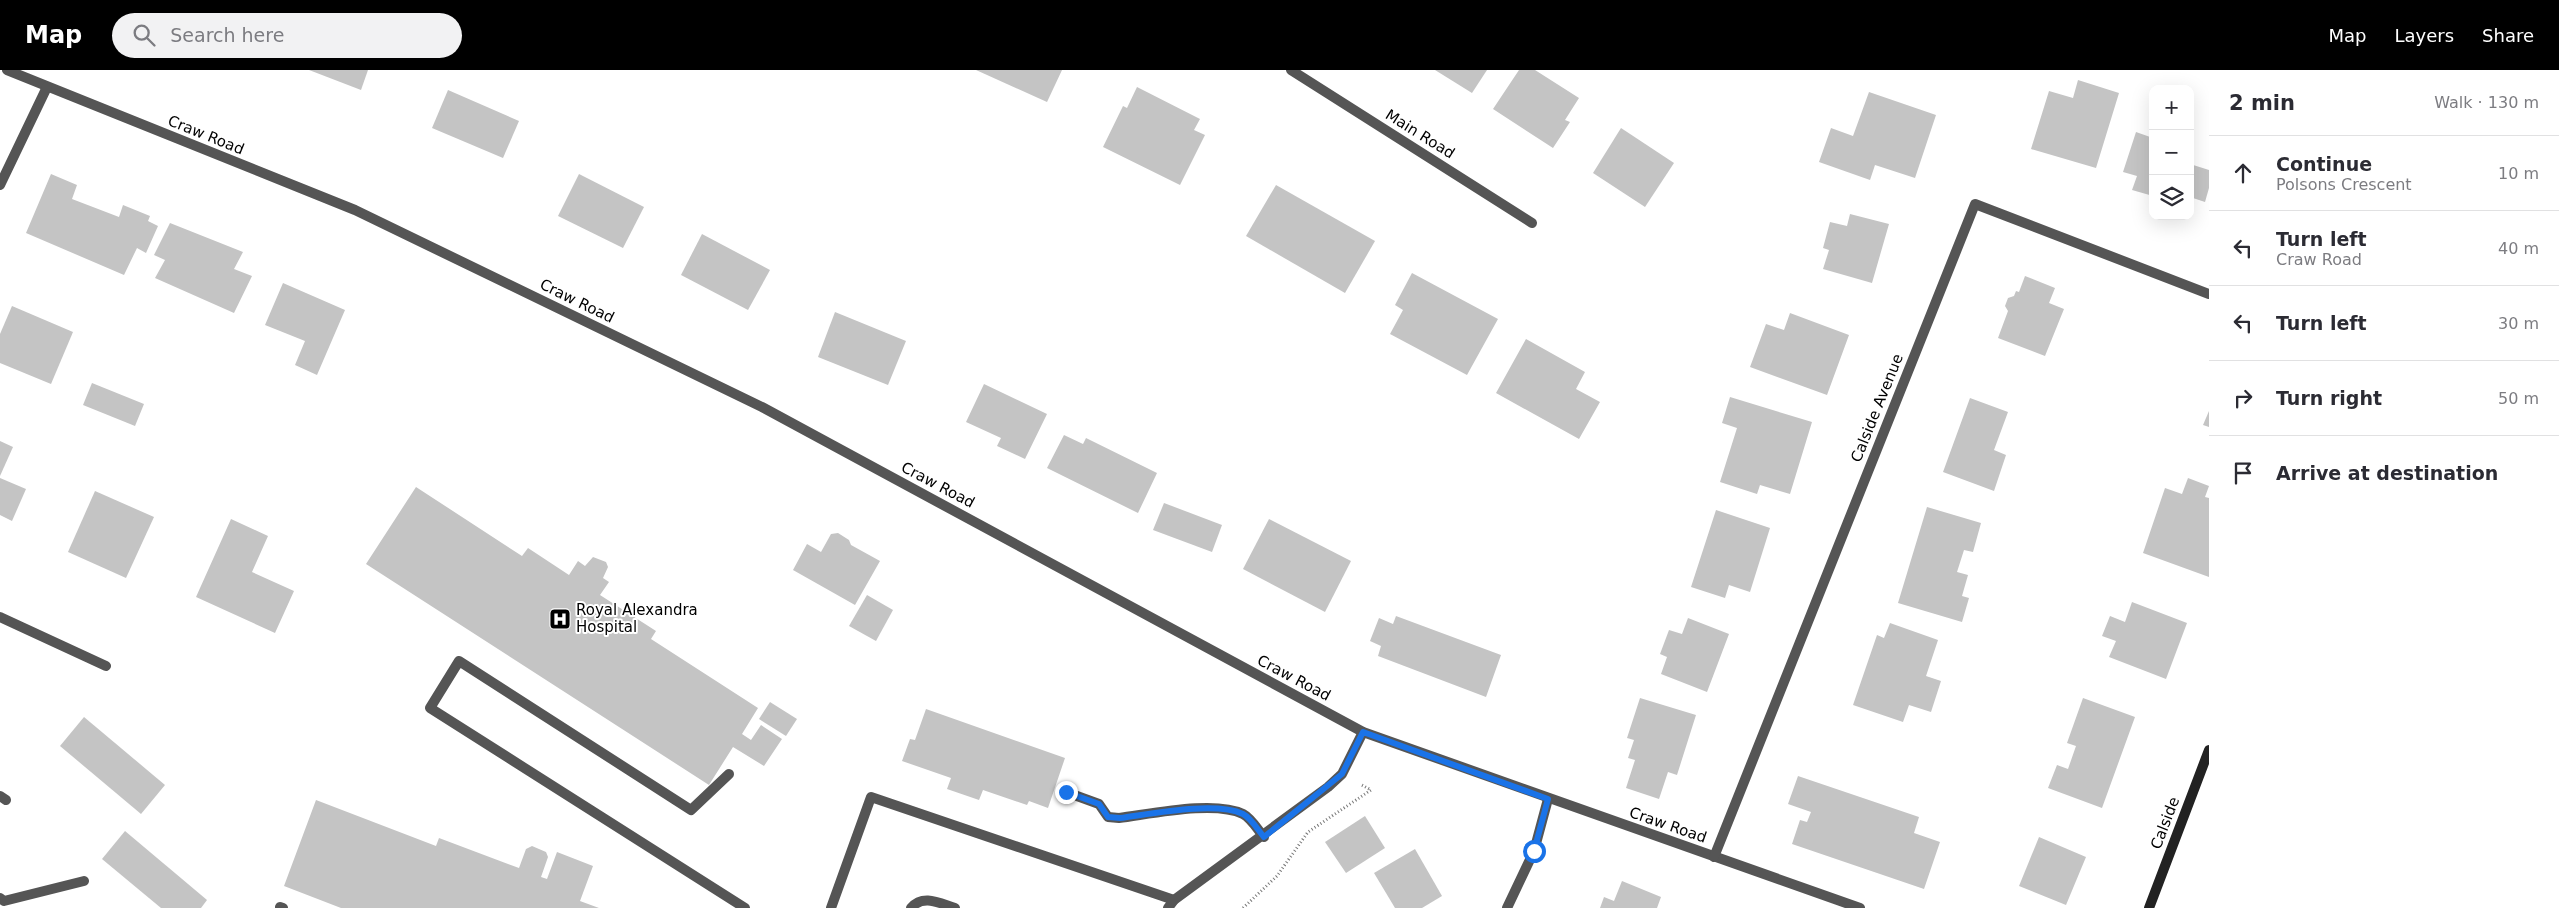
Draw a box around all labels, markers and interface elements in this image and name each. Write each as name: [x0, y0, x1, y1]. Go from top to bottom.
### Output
search box: [112, 13, 462, 58]
text: Map: [25, 21, 82, 49]
icon: search: [130, 21, 158, 49]
text: Search here: [170, 24, 284, 46]
text: Map: [2328, 25, 2366, 46]
text: Layers: [2394, 25, 2454, 46]
text: Share: [2482, 25, 2534, 46]
map controls: [2149, 85, 2194, 220]
button: +: [2149, 85, 2194, 130]
text: 2 min: [2229, 91, 2295, 115]
text: Walk · 130 m: [2434, 93, 2539, 112]
street label: Main Road: [1382, 106, 1458, 162]
street label: Craw Road: [165, 112, 247, 158]
button: −: [2149, 130, 2194, 175]
text: Continue: [2276, 153, 2372, 175]
icon: ahead: [2229, 159, 2257, 187]
text: 10 m: [2498, 164, 2539, 183]
button: layers: [2149, 175, 2194, 220]
text: Polsons Crescent: [2276, 175, 2412, 194]
text: Turn left: [2276, 228, 2367, 250]
icon: left: [2229, 234, 2257, 262]
text: 40 m: [2498, 239, 2539, 258]
text: Craw Road: [2276, 250, 2362, 269]
street label: Craw Road: [537, 275, 617, 327]
icon: left: [2229, 309, 2257, 337]
text: Turn left: [2276, 312, 2367, 334]
text: 30 m: [2498, 314, 2539, 333]
street label: Calside Avenue: [1847, 351, 1907, 465]
icon: right: [2229, 384, 2257, 412]
text: Turn right: [2276, 387, 2382, 409]
text: 50 m: [2498, 389, 2539, 408]
street label: Craw Road: [898, 458, 978, 512]
icon: arrive: [2229, 459, 2257, 487]
text: Arrive at destination: [2276, 462, 2498, 484]
place label: Royal Alexandra Hospital: [576, 601, 698, 636]
hospital icon: Royal Alexandra Hospital: [548, 607, 572, 631]
street label: Craw Road: [1254, 651, 1334, 705]
route end: [1055, 781, 1078, 804]
street label: Calside: [2147, 794, 2183, 852]
street label: Craw Road: [1627, 803, 1709, 847]
route start: [1523, 840, 1546, 863]

